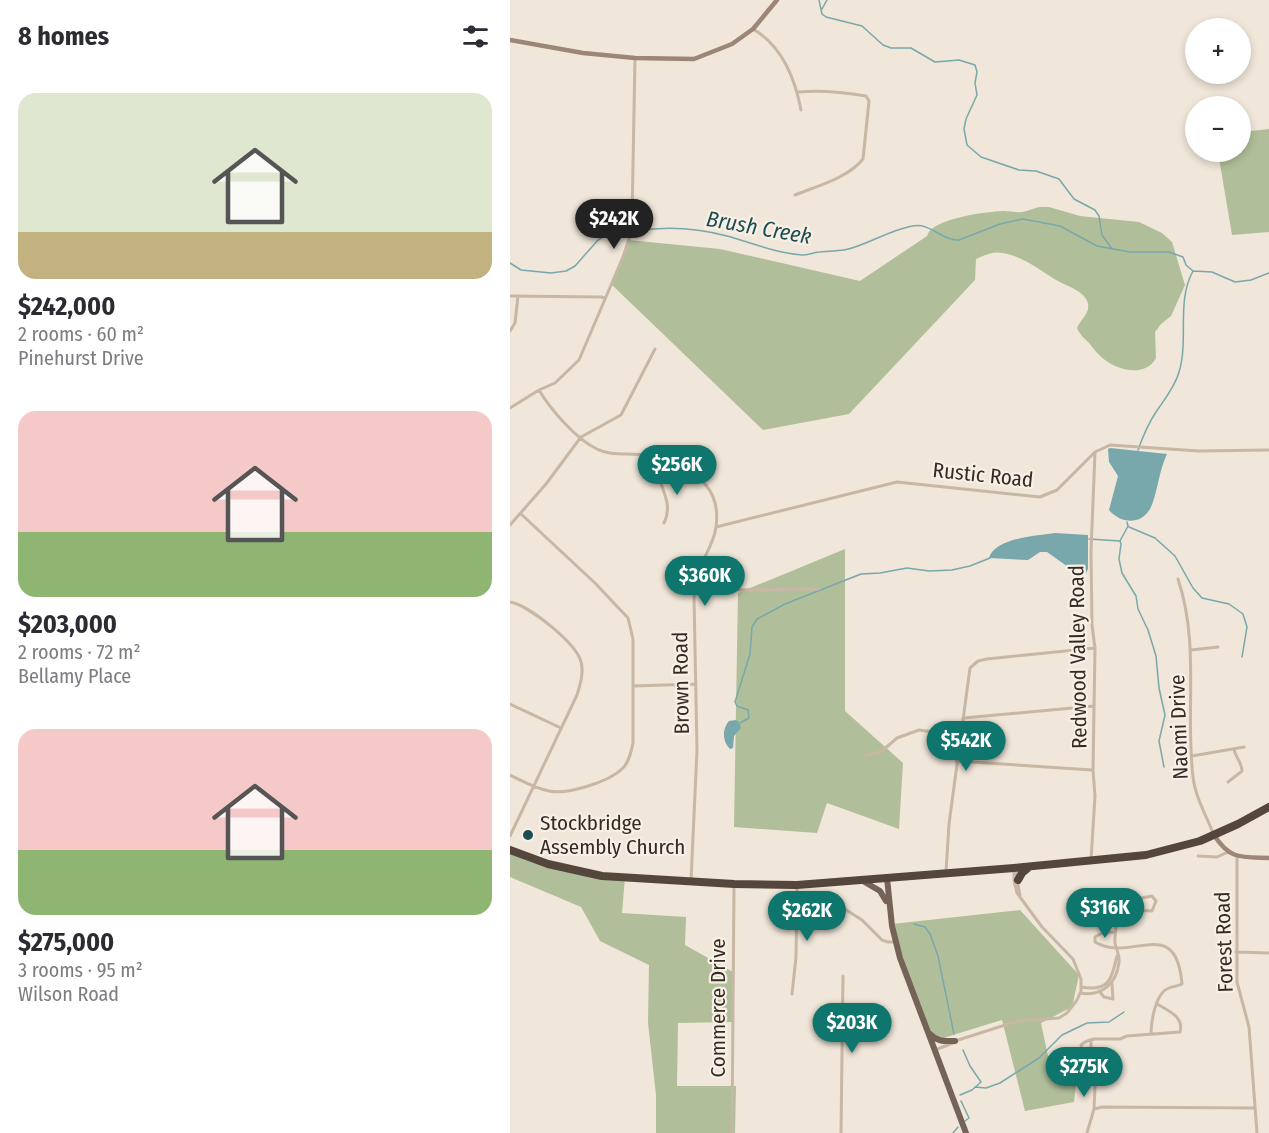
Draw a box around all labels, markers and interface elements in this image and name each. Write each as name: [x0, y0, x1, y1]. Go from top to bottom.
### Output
map controls: [1185, 18, 1251, 162]
button: +: [1185, 18, 1251, 84]
icon: filters: [459, 20, 492, 53]
text: 8 homes: [18, 21, 109, 52]
button: −: [1185, 96, 1251, 162]
icon: home: [201, 132, 309, 240]
pin: $242K: [572, 199, 656, 250]
water label: Brush Creek: [704, 205, 814, 250]
text: $242K: [589, 206, 639, 230]
text: $242,000: [18, 291, 115, 322]
text: 2 rooms · 60 m²: [18, 322, 144, 346]
text: Pinehurst Drive: [18, 346, 144, 370]
pin: $256K: [635, 445, 719, 496]
icon: home: [201, 450, 309, 558]
text: $256K: [652, 452, 702, 476]
street label: Rustic Road: [931, 457, 1035, 493]
pin: $360K: [663, 556, 747, 607]
text: $360K: [679, 563, 731, 587]
street label: Redwood Valley Road: [1063, 565, 1093, 749]
text: $203,000: [18, 609, 117, 640]
street label: Brown Road: [667, 631, 695, 735]
text: 2 rooms · 72 m²: [18, 640, 140, 664]
text: Bellamy Place: [18, 664, 131, 688]
street label: Naomi Drive: [1164, 674, 1194, 780]
pin: $542K: [924, 721, 1008, 772]
text: $542K: [941, 728, 991, 752]
icon: home: [201, 768, 309, 876]
place label: Stockbridge Assembly Church: [540, 810, 685, 860]
marker: Stockbridge Assembly Church: [521, 828, 535, 842]
pin: $316K: [1063, 888, 1147, 939]
pin: $262K: [765, 891, 849, 942]
street label: Forest Road: [1209, 891, 1239, 993]
text: $316K: [1080, 895, 1130, 919]
text: $262K: [782, 898, 832, 922]
text: $275,000: [18, 927, 114, 958]
street label: Commerce Drive: [705, 938, 731, 1078]
text: 3 rooms · 95 m²: [18, 958, 143, 982]
text: Wilson Road: [18, 982, 119, 1006]
pin: $203K: [810, 1003, 894, 1054]
text: $203K: [827, 1010, 877, 1034]
pin: $275K: [1042, 1047, 1126, 1098]
text: $275K: [1060, 1054, 1108, 1078]

